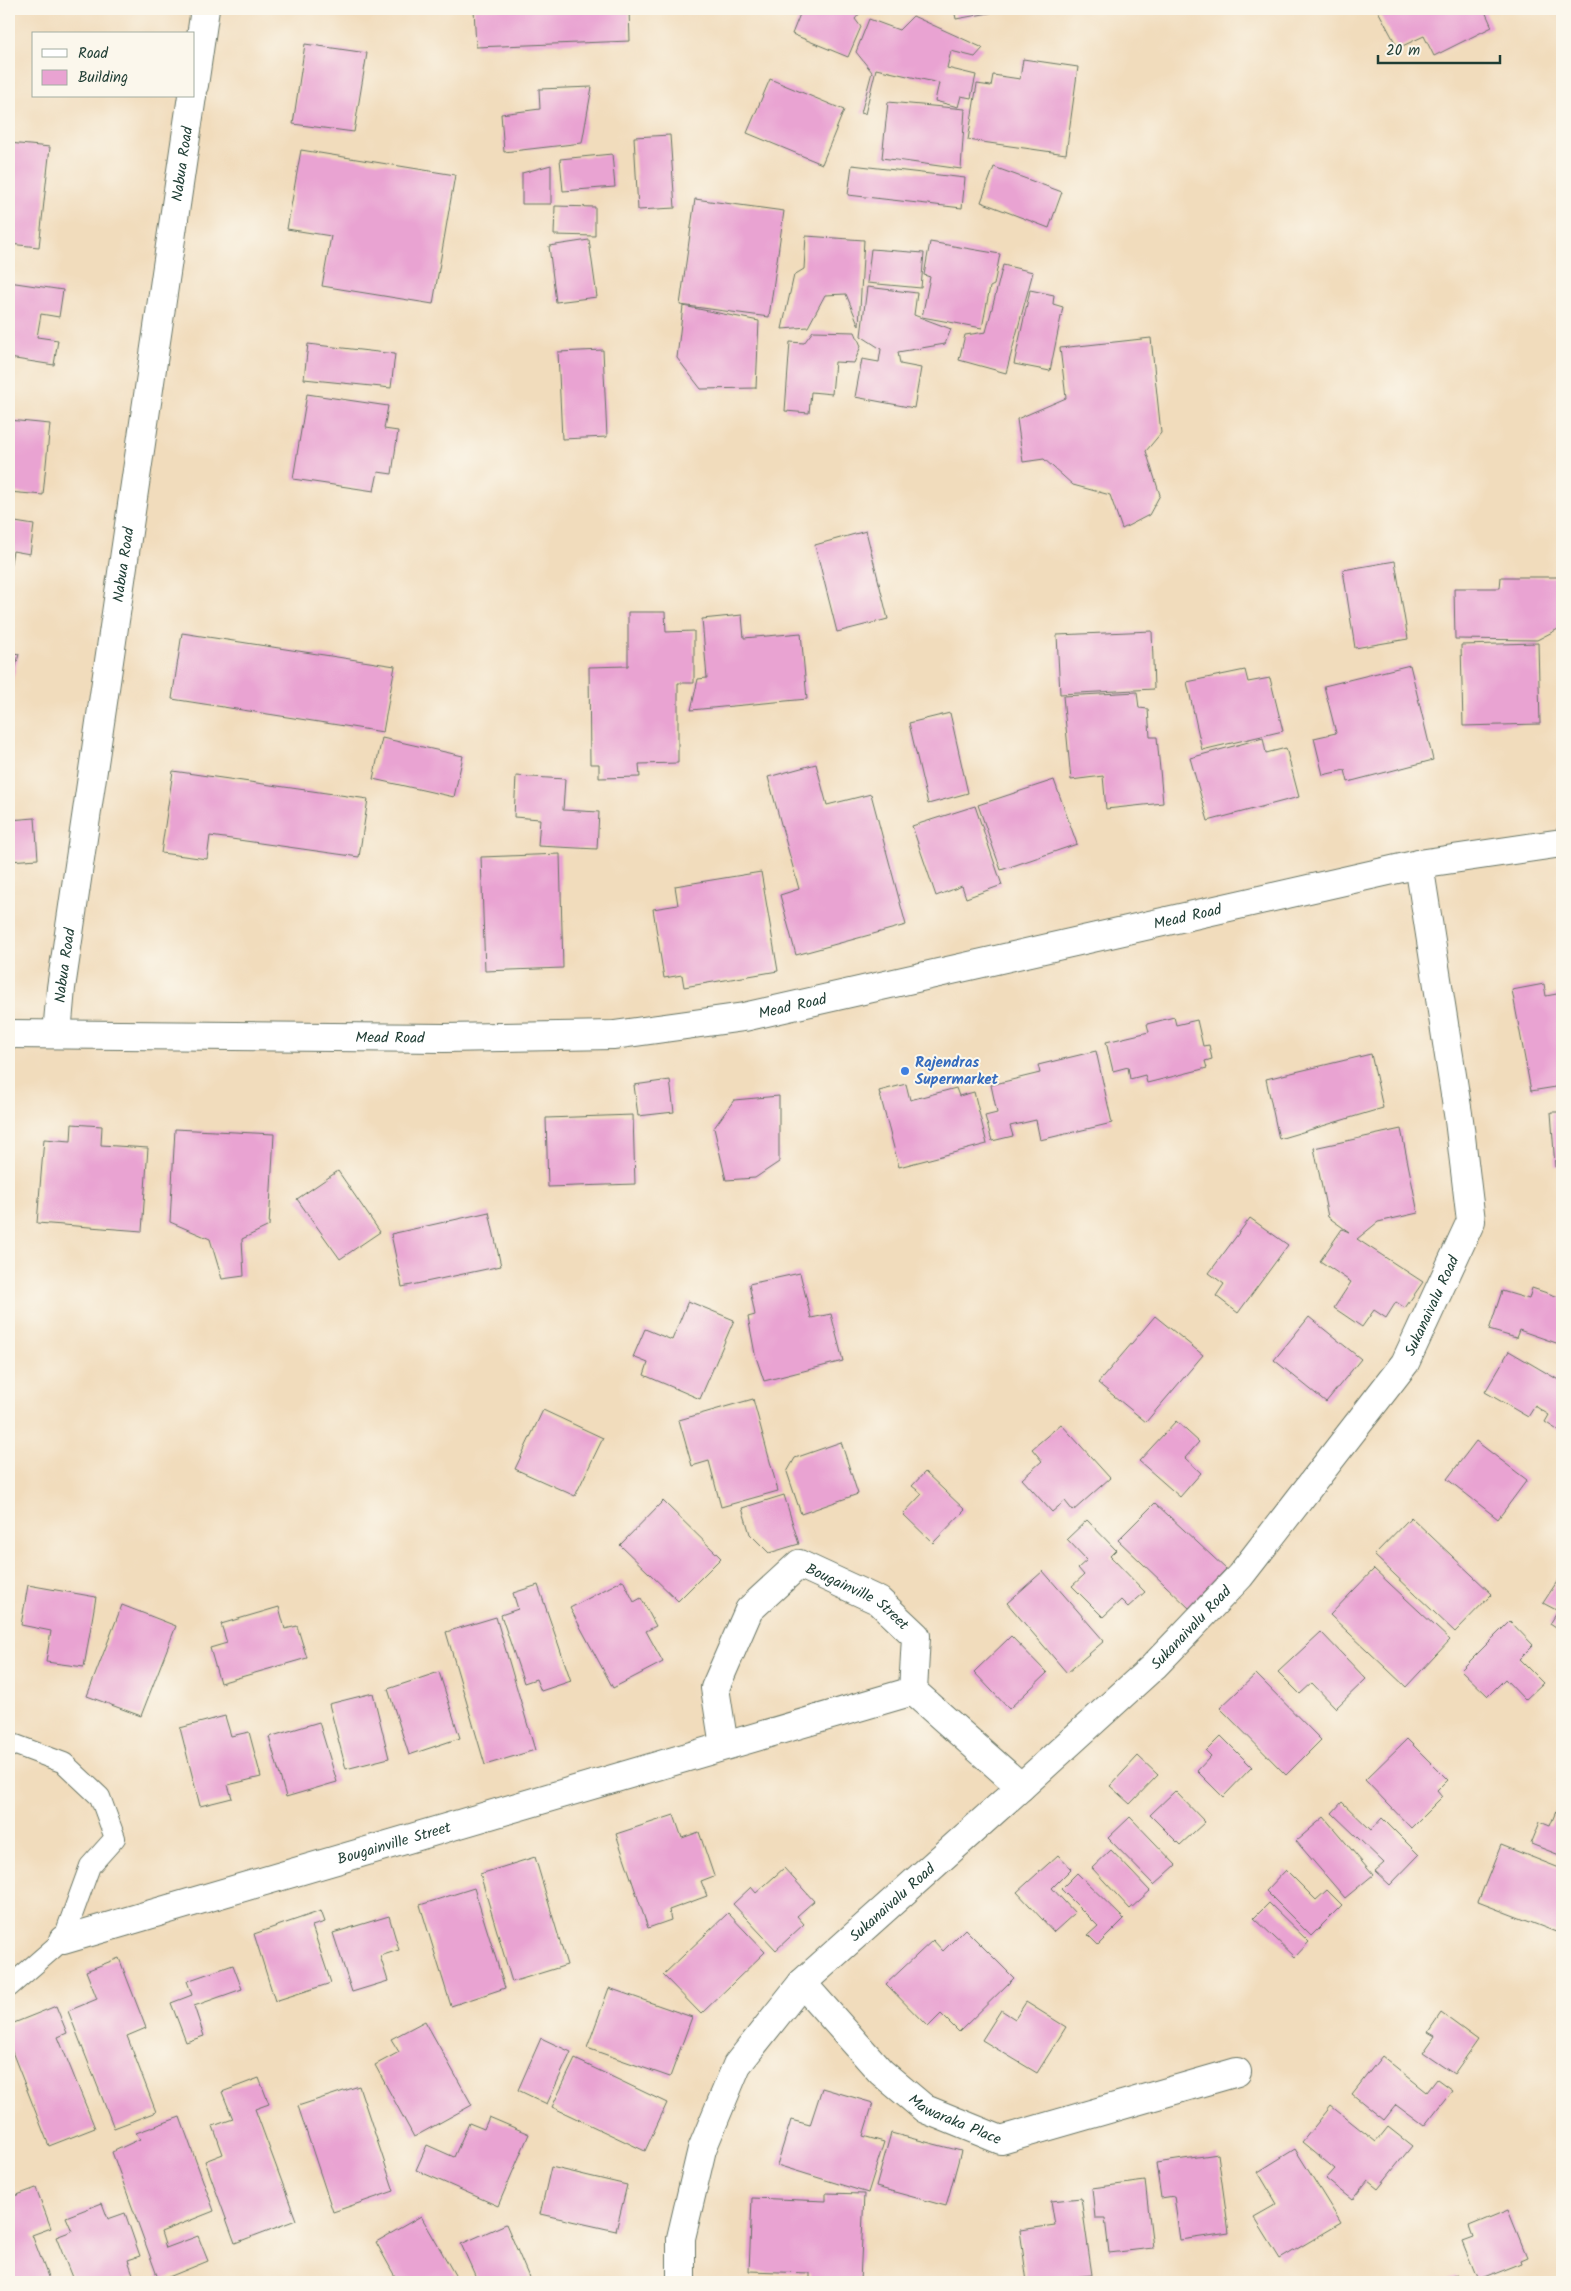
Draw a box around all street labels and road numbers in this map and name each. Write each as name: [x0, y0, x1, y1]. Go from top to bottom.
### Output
street label: Nabua Road: [166, 125, 200, 203]
street label: Nabua Road: [107, 525, 142, 604]
street label: Mead Road: [1151, 898, 1225, 937]
street label: Nabua Road: [49, 926, 83, 1004]
street label: Mead Road: [756, 988, 830, 1026]
street label: Mead Road: [355, 1026, 425, 1051]
street label: Sukanaivalu Road: [1399, 1251, 1467, 1360]
street label: Bougainville Street: [801, 1558, 914, 1637]
street label: Sukanaivalu Road: [1145, 1580, 1238, 1676]
street label: Bougainville Street: [335, 1816, 454, 1872]
street label: Sukanaivalu Road: [844, 1858, 942, 1948]
street label: Mawaraka Place: [902, 2089, 1005, 2152]

